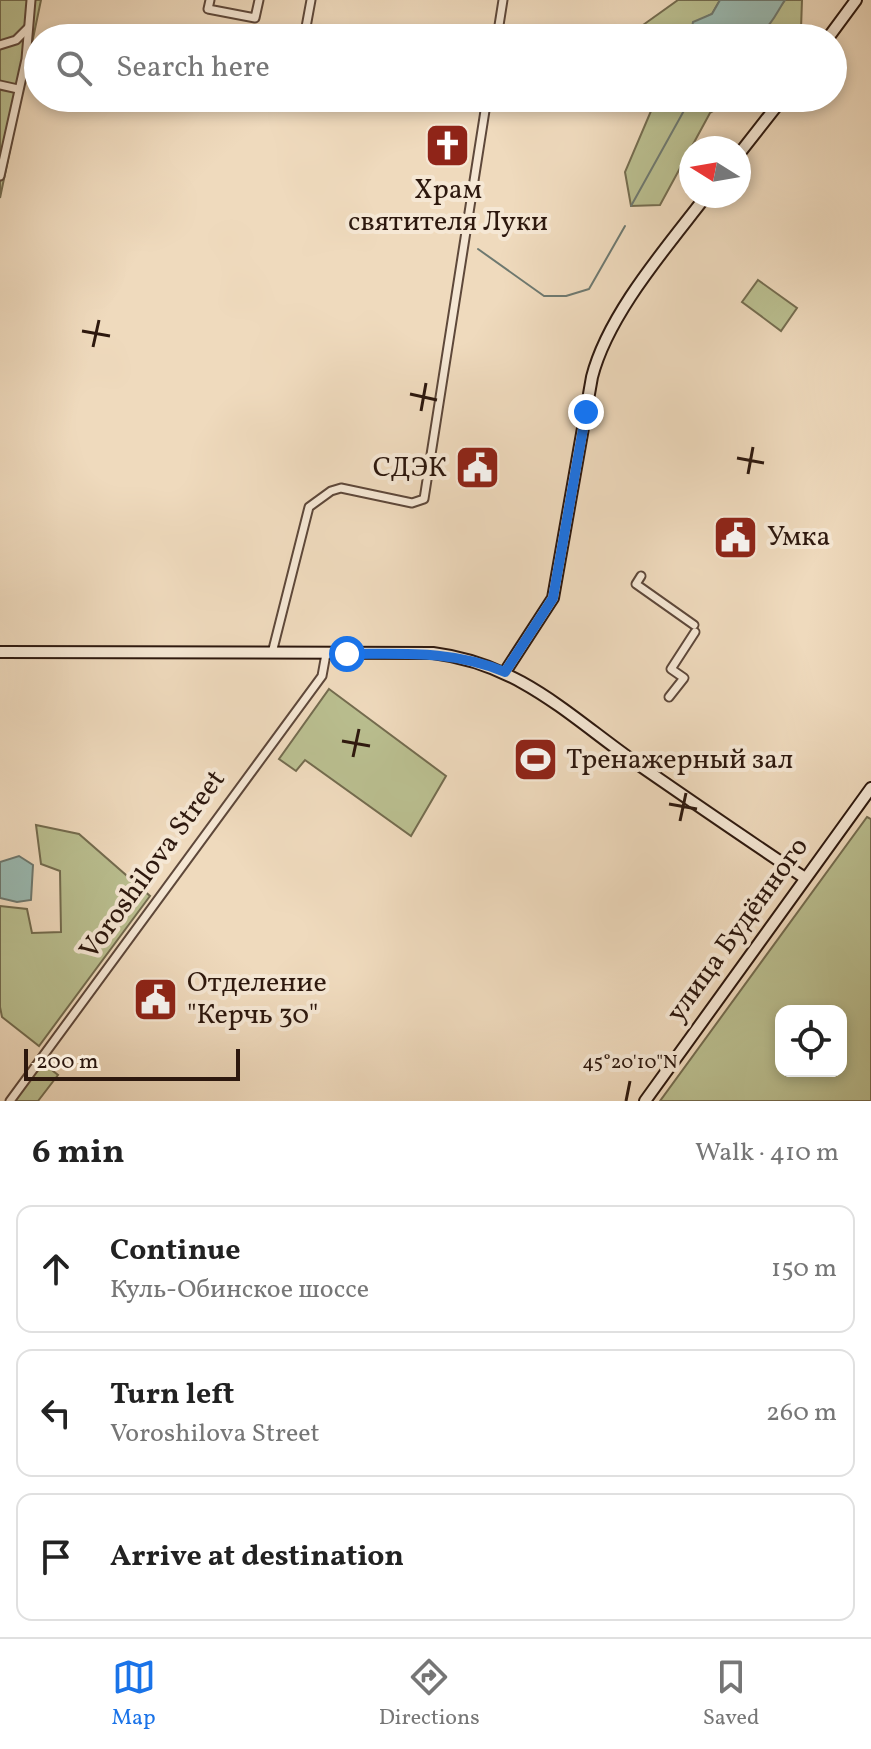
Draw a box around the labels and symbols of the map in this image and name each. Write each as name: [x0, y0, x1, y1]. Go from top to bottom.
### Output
church icon: Храм святителя Луки: [424, 121, 472, 169]
north arrow: [679, 136, 751, 208]
place label: Храм святителя Луки: [348, 171, 548, 242]
route end: [568, 394, 604, 430]
public building icon: СДЭК: [454, 444, 502, 492]
place label: СДЭК: [373, 449, 447, 488]
public building icon: Умка: [712, 513, 760, 561]
place label: Умка: [767, 518, 830, 557]
route start: [329, 636, 365, 672]
sports icon: Тренажерный зал: [511, 736, 559, 784]
place label: Тренажерный зал: [566, 741, 793, 780]
street label: Voroshilova Street: [71, 762, 235, 968]
street label: улица Будённого: [658, 830, 818, 1030]
place label: Отделение "Керчь 30": [187, 964, 327, 1035]
public building icon: Отделение "Керчь 30": [132, 975, 180, 1023]
scale bar: [24, 1045, 240, 1081]
text: 45°20'10"N: [582, 1049, 678, 1077]

